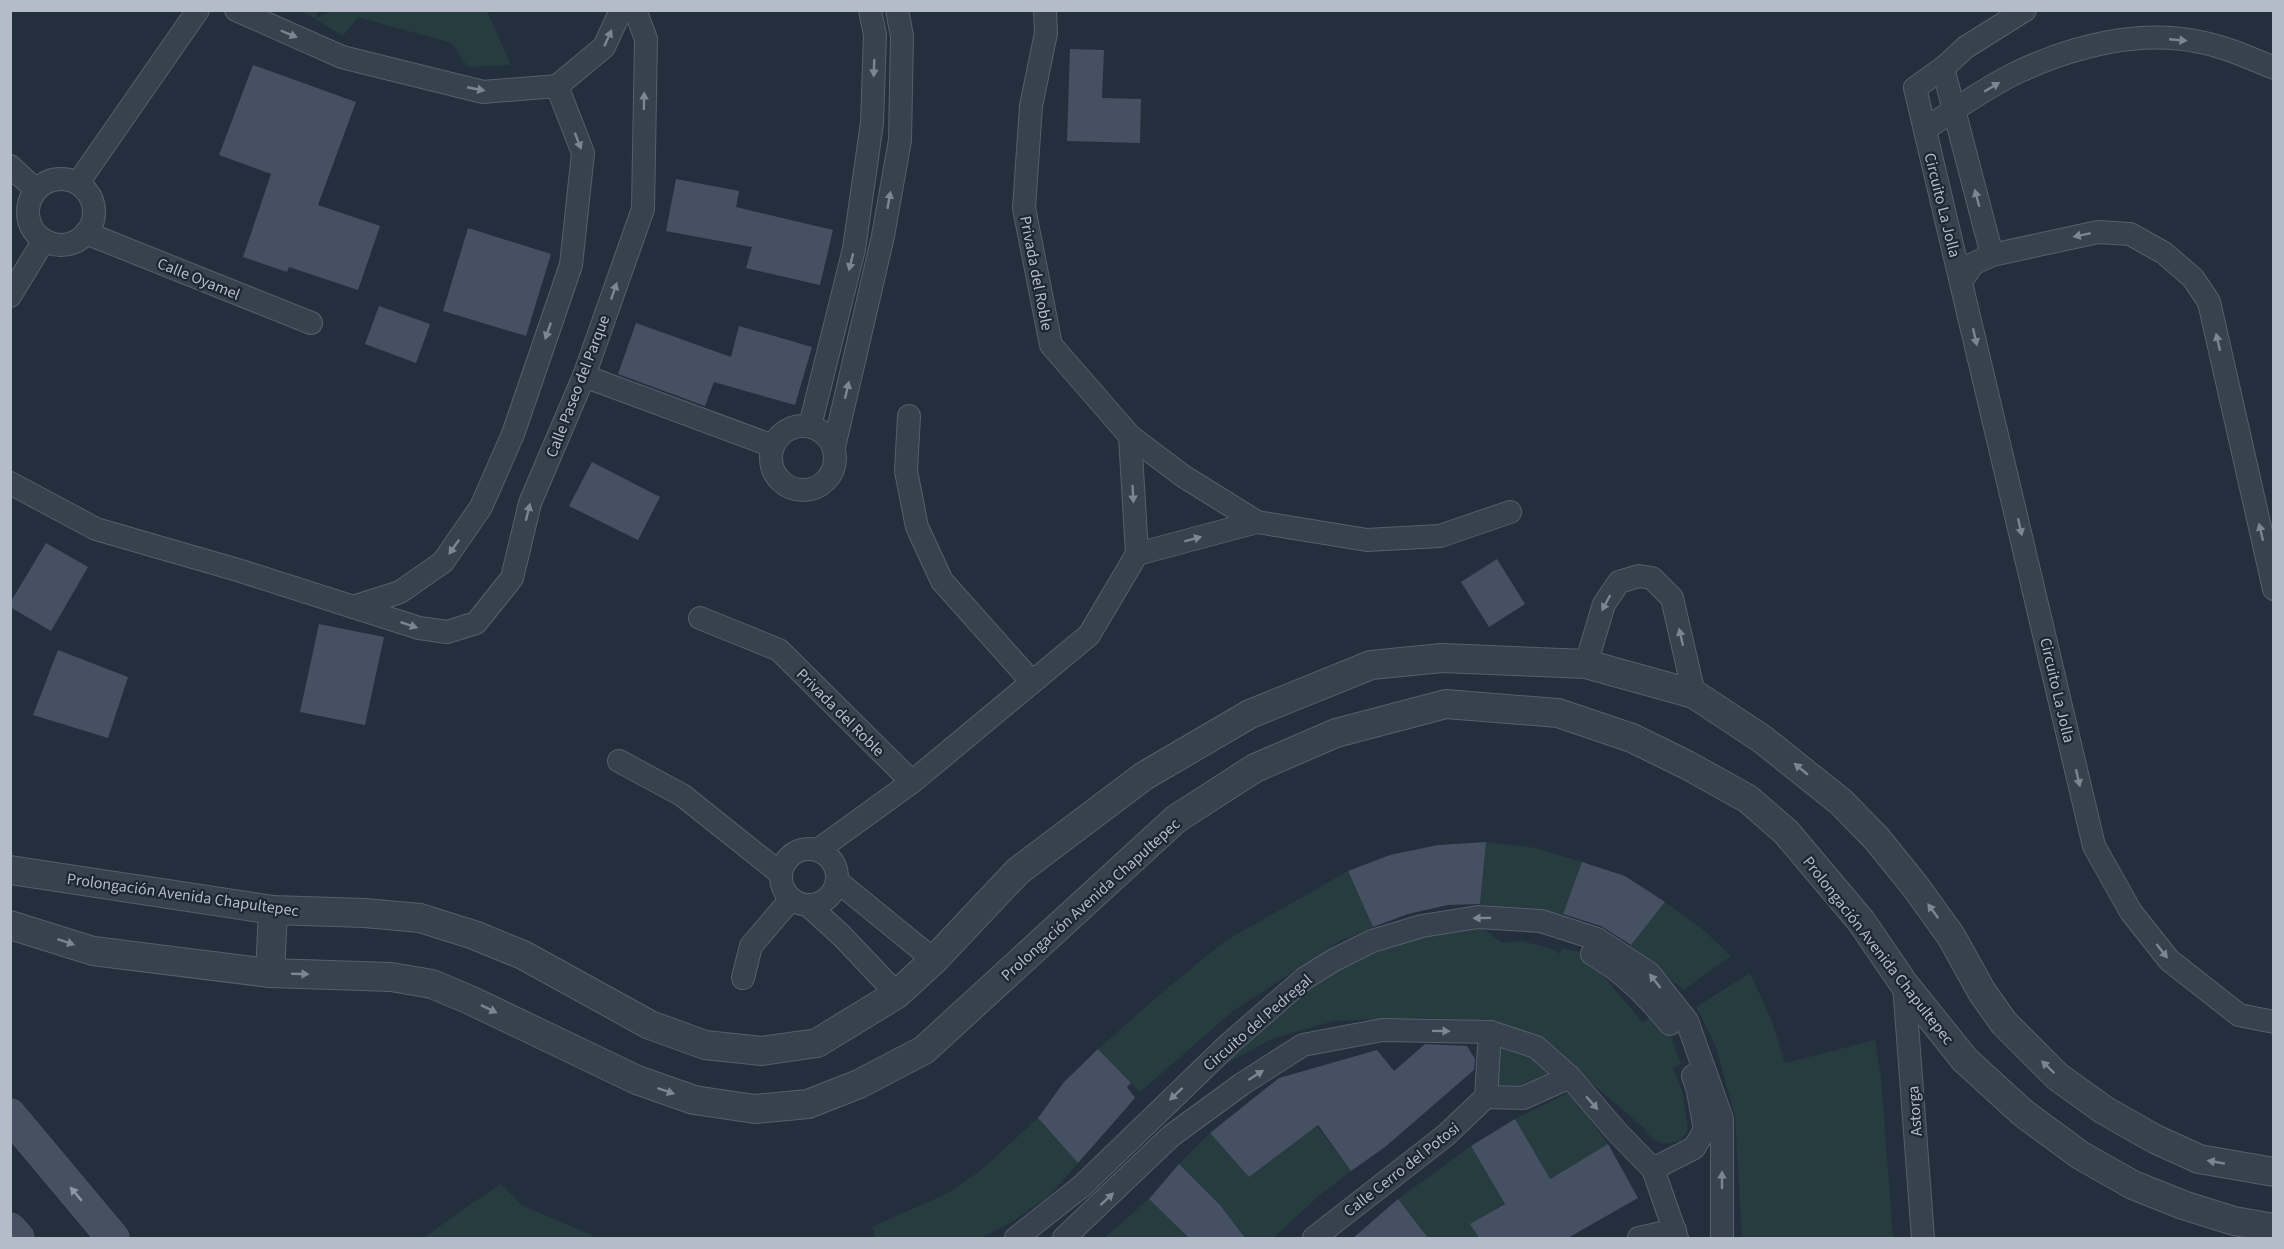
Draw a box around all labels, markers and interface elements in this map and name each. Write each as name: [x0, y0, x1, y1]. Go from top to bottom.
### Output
one-way arrow: [281, 29, 299, 39]
one-way arrow: [604, 29, 613, 46]
one-way arrow: [2168, 35, 2187, 45]
one-way arrow: [869, 59, 878, 78]
one-way arrow: [1984, 82, 2000, 93]
one-way arrow: [466, 85, 485, 94]
one-way arrow: [640, 92, 649, 111]
one-way arrow: [574, 132, 583, 150]
street label: Circuito La Jolla: [1918, 151, 1966, 260]
one-way arrow: [1972, 189, 1982, 207]
one-way arrow: [885, 190, 894, 209]
street label: Privada del Roble: [1014, 214, 1058, 333]
one-way arrow: [2072, 231, 2091, 240]
street label: Calle Oyamel: [154, 252, 243, 306]
one-way arrow: [846, 253, 856, 271]
one-way arrow: [609, 282, 619, 300]
street label: Calle Paseo del Parque: [541, 312, 615, 461]
one-way arrow: [543, 322, 553, 340]
one-way arrow: [1971, 328, 1980, 347]
one-way arrow: [2212, 333, 2222, 351]
one-way arrow: [843, 381, 853, 400]
one-way arrow: [1128, 485, 1138, 504]
one-way arrow: [524, 503, 534, 521]
one-way arrow: [2015, 518, 2025, 536]
one-way arrow: [2255, 523, 2265, 541]
one-way arrow: [1184, 533, 1202, 543]
one-way arrow: [448, 538, 460, 554]
one-way arrow: [1602, 594, 1611, 611]
one-way arrow: [400, 621, 418, 630]
one-way arrow: [1676, 627, 1685, 646]
street label: Circuito La Jolla: [2034, 636, 2080, 745]
street label: Privada del Roble: [791, 664, 889, 762]
one-way arrow: [1793, 762, 1809, 775]
one-way arrow: [2074, 769, 2084, 787]
street label: Prolongación Avenida Chapultepec: [996, 813, 1185, 986]
street label: Prolongación Avenida Chapultepec: [1798, 852, 1959, 1050]
street label: Prolongación Avenida Chapultepec: [66, 868, 300, 922]
one-way arrow: [1927, 903, 1939, 919]
one-way arrow: [1473, 913, 1492, 923]
one-way arrow: [57, 938, 75, 948]
one-way arrow: [2155, 943, 2168, 959]
one-way arrow: [291, 969, 310, 979]
street label: Circuito del Pedregal: [1198, 969, 1317, 1076]
one-way arrow: [1649, 973, 1662, 989]
one-way arrow: [481, 1005, 498, 1014]
one-way arrow: [1432, 1027, 1451, 1036]
one-way arrow: [2040, 1060, 2055, 1074]
one-way arrow: [1248, 1069, 1264, 1080]
street label: Astorga: [1902, 1085, 1928, 1137]
one-way arrow: [657, 1086, 675, 1096]
one-way arrow: [1169, 1087, 1184, 1100]
one-way arrow: [1586, 1095, 1599, 1111]
street label: Calle Cerro del Potosi: [1339, 1117, 1464, 1222]
one-way arrow: [2206, 1157, 2225, 1166]
one-way arrow: [1717, 1171, 1727, 1190]
one-way arrow: [70, 1186, 82, 1201]
one-way arrow: [1099, 1192, 1113, 1206]

